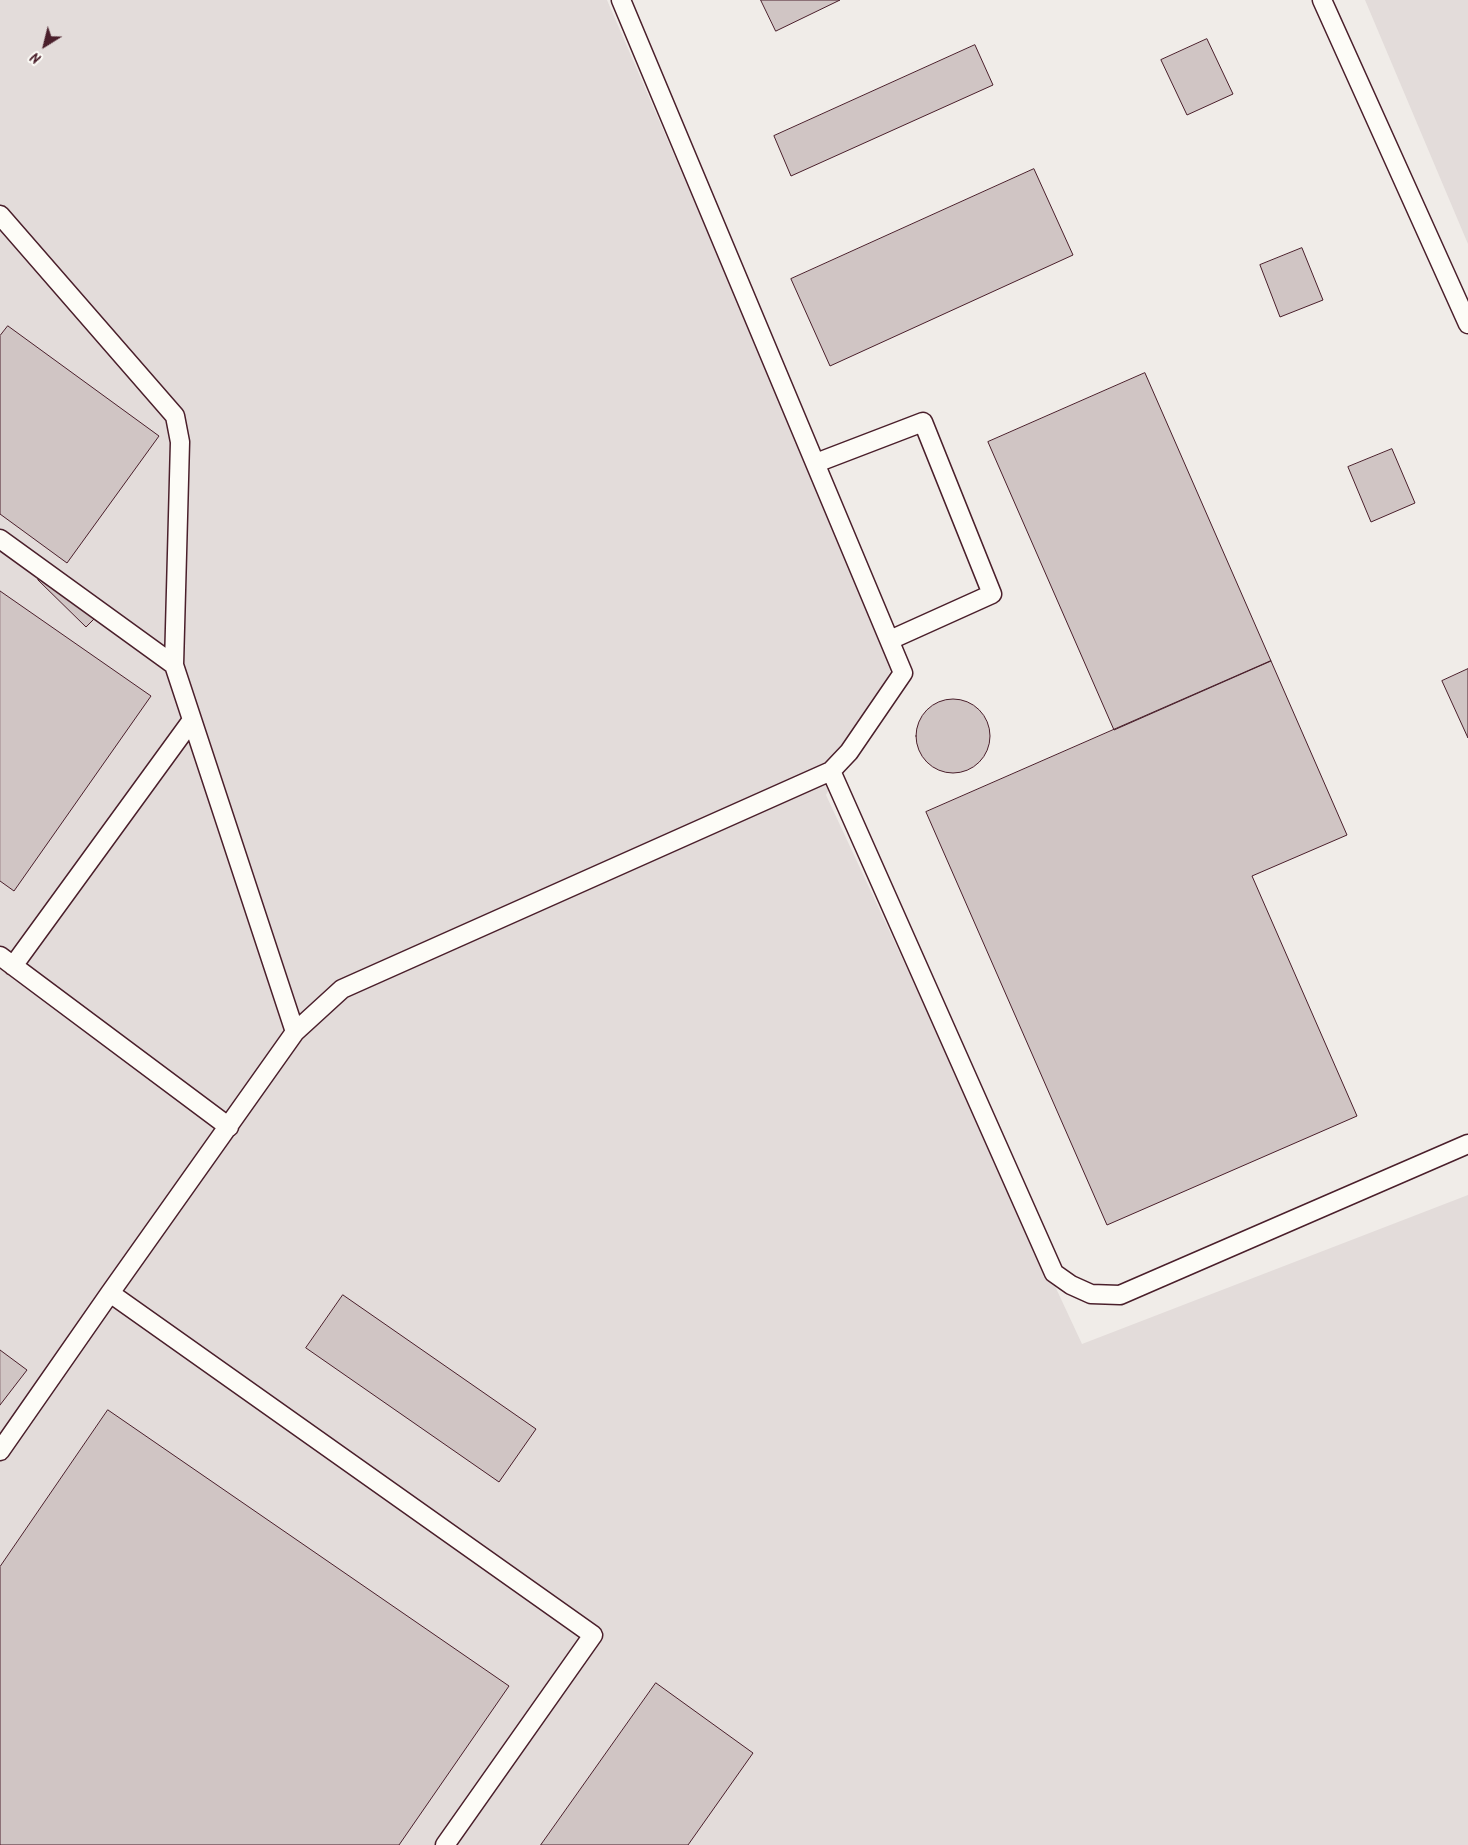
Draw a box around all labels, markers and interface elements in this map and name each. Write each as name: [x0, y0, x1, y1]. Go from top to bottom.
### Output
north arrow: [20, 20, 70, 70]
text: N: [26, 46, 46, 69]

